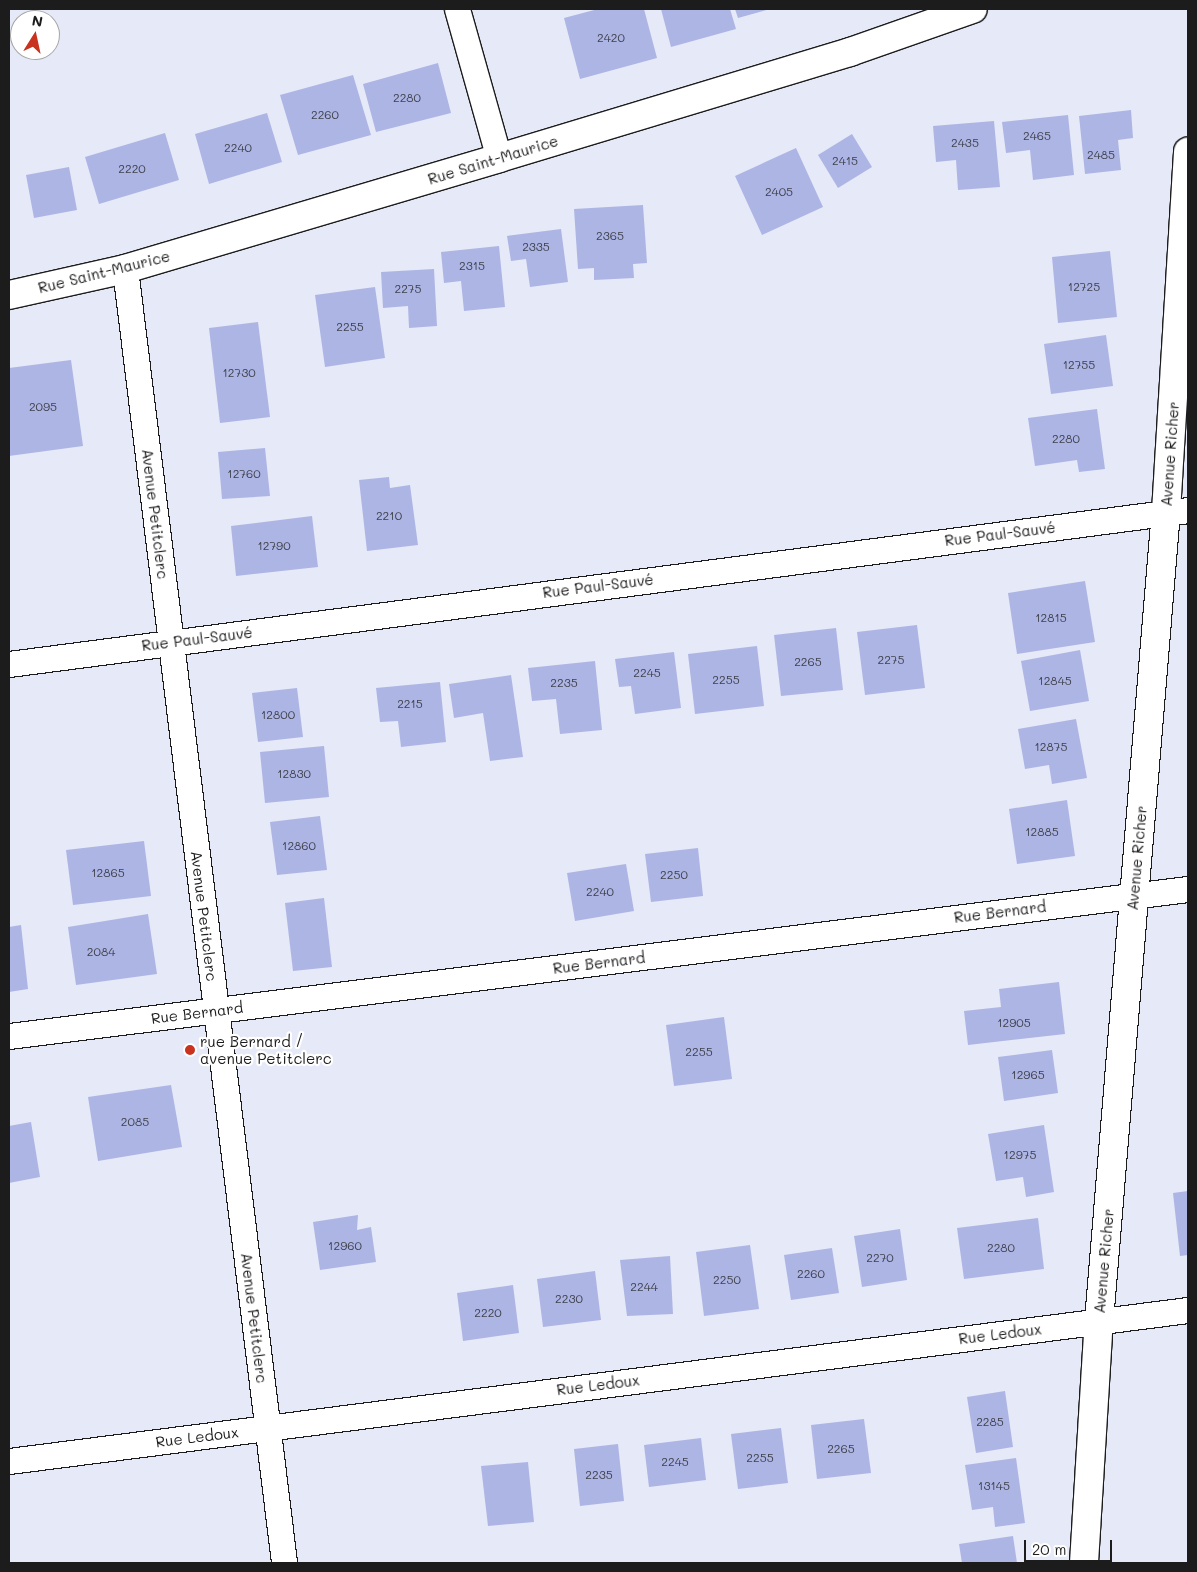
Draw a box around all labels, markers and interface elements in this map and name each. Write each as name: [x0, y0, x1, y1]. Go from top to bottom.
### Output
north arrow: [10, 10, 60, 60]
text: N: [31, 10, 44, 31]
house number: 2420: [597, 31, 625, 45]
house number: 2280: [393, 91, 421, 105]
house number: 2260: [311, 108, 339, 122]
house number: 2465: [1023, 129, 1051, 143]
street label: Rue Saint-Maurice: [426, 132, 560, 188]
house number: 2435: [951, 136, 979, 150]
house number: 2240: [224, 141, 252, 155]
house number: 2485: [1087, 148, 1115, 162]
house number: 2415: [832, 154, 858, 168]
house number: 2220: [118, 162, 146, 176]
house number: 2405: [765, 185, 793, 199]
house number: 2365: [596, 229, 624, 243]
house number: 2335: [522, 240, 550, 254]
street label: Rue Saint-Maurice: [36, 247, 172, 297]
house number: 2315: [459, 259, 485, 273]
house number: 12725: [1068, 280, 1100, 294]
house number: 2275: [394, 282, 422, 296]
house number: 2255: [336, 320, 364, 334]
house number: 12755: [1063, 358, 1095, 372]
house number: 12730: [222, 366, 256, 380]
house number: 2095: [29, 400, 57, 414]
street label: Avenue Richer: [1157, 401, 1183, 507]
house number: 2280: [1052, 432, 1080, 446]
street label: Avenue Petitclerc: [138, 448, 172, 580]
house number: 12760: [227, 467, 261, 481]
house number: 2210: [376, 509, 402, 523]
street label: Rue Paul-Sauvé: [944, 518, 1056, 550]
house number: 12790: [257, 539, 291, 553]
street label: Rue Paul-Sauvé: [542, 570, 654, 602]
house number: 12815: [1035, 611, 1067, 625]
street label: Rue Paul-Sauvé: [141, 623, 253, 655]
house number: 2275: [877, 653, 905, 667]
house number: 2265: [794, 655, 822, 669]
house number: 2245: [633, 666, 661, 680]
house number: 2255: [712, 673, 740, 687]
house number: 12845: [1038, 674, 1072, 688]
house number: 2235: [550, 676, 578, 690]
house number: 2215: [397, 697, 423, 711]
house number: 12800: [261, 708, 295, 722]
house number: 12875: [1035, 740, 1067, 754]
house number: 12830: [277, 767, 311, 781]
street label: Avenue Richer: [1123, 805, 1151, 911]
house number: 12885: [1025, 825, 1059, 839]
house number: 12860: [282, 839, 316, 853]
street label: Avenue Petitclerc: [187, 850, 221, 982]
house number: 12865: [91, 866, 125, 880]
house number: 2250: [660, 868, 688, 882]
house number: 2240: [586, 885, 614, 899]
street label: Rue Bernard: [953, 897, 1047, 927]
house number: 2084: [87, 945, 115, 959]
street label: Rue Bernard: [552, 948, 646, 978]
street label: Rue Bernard: [150, 998, 244, 1028]
house number: 12905: [997, 1016, 1031, 1030]
place label: rue Bernard / avenue Petitclerc: [200, 1032, 332, 1067]
marker: rue Bernard / avenue Petitclerc: [184, 1044, 196, 1056]
house number: 2255: [685, 1045, 713, 1059]
house number: 12965: [1011, 1068, 1045, 1082]
house number: 2085: [121, 1115, 149, 1129]
house number: 12975: [1004, 1148, 1036, 1162]
street label: Avenue Richer: [1090, 1208, 1118, 1314]
house number: 12960: [328, 1239, 362, 1253]
house number: 2280: [987, 1241, 1015, 1255]
house number: 2270: [866, 1251, 894, 1265]
street label: Avenue Petitclerc: [237, 1252, 271, 1384]
house number: 2260: [797, 1267, 825, 1281]
house number: 2250: [713, 1273, 741, 1287]
house number: 2244: [630, 1280, 658, 1294]
house number: 2230: [555, 1292, 583, 1306]
house number: 2220: [474, 1306, 502, 1320]
street label: Rue Ledoux: [958, 1320, 1042, 1348]
street label: Rue Ledoux: [556, 1371, 640, 1399]
house number: 2285: [976, 1415, 1004, 1429]
street label: Rue Ledoux: [155, 1423, 239, 1451]
house number: 2265: [827, 1442, 855, 1456]
house number: 2255: [746, 1451, 774, 1465]
house number: 2245: [661, 1455, 689, 1469]
house number: 2235: [585, 1468, 613, 1482]
house number: 13145: [978, 1479, 1010, 1493]
scale bar: [1027, 1530, 1114, 1562]
text: 20 m: [1032, 1539, 1066, 1559]

